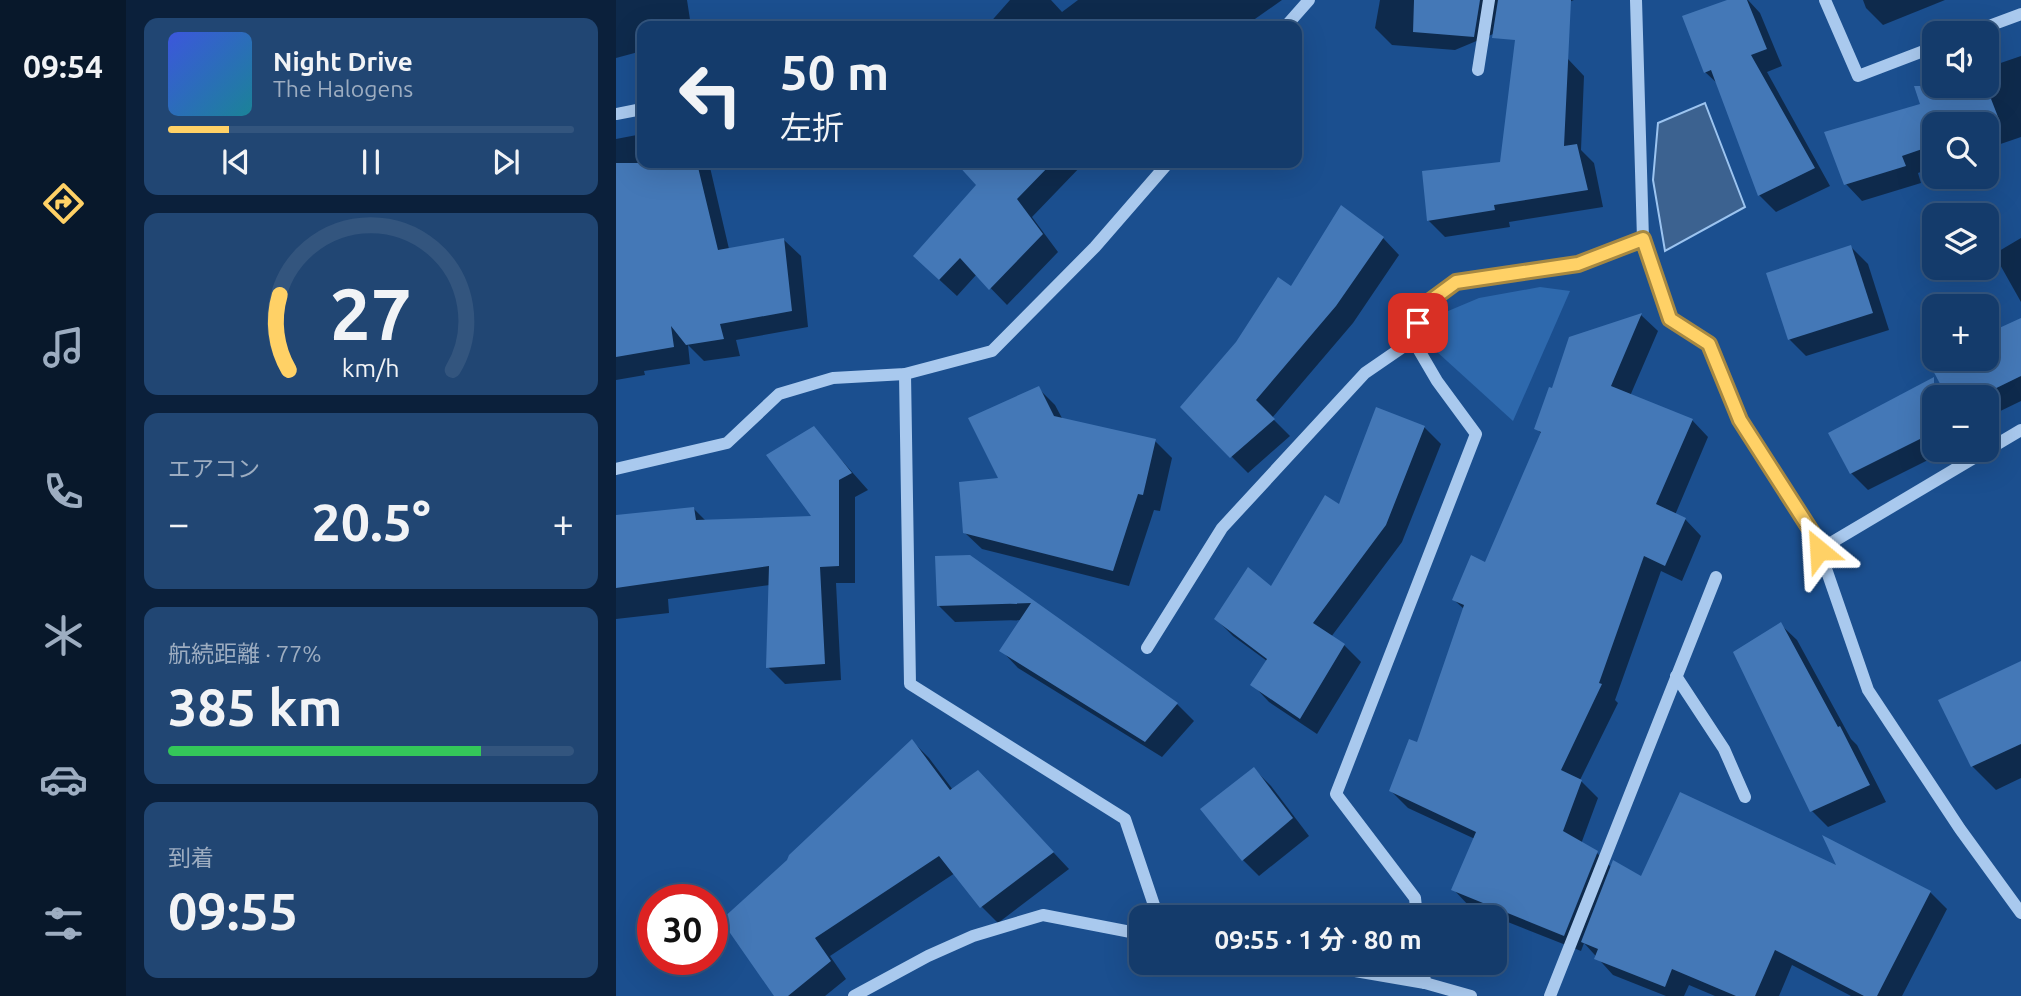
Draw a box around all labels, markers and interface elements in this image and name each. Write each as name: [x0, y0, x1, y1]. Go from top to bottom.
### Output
map controls: [1922, 21, 1999, 462]
button: sound: [1922, 21, 1999, 98]
text: 50 m: [780, 44, 889, 99]
text: Night Drive: [273, 47, 413, 76]
text: 09:54: [23, 48, 103, 84]
icon: left: [665, 49, 756, 140]
text: The Halogens: [273, 76, 413, 101]
text: 左折: [780, 109, 844, 145]
button: search: [1922, 112, 1999, 189]
icon: previous: [217, 143, 255, 181]
icon: pause: [352, 143, 390, 181]
icon: next: [487, 143, 525, 181]
icon: directions: [39, 179, 88, 228]
button: layers: [1922, 203, 1999, 280]
text: 27: [330, 272, 412, 354]
pin: [1388, 293, 1448, 353]
button: +: [1922, 294, 1999, 371]
icon: arrive: [1399, 304, 1437, 342]
icon: music: [39, 323, 88, 372]
text: km/h: [342, 353, 400, 381]
button: −: [1922, 385, 1999, 462]
text: エアコン: [168, 456, 260, 481]
icon: phone: [39, 467, 88, 516]
text: 20.5°: [311, 493, 431, 551]
text: −: [168, 502, 189, 544]
text: +: [553, 502, 574, 544]
position arrow: [1782, 513, 1856, 587]
icon: climate: [39, 611, 88, 660]
text: 航続距離 · 77%: [168, 641, 321, 666]
text: 385 km: [168, 678, 342, 736]
icon: car: [39, 755, 88, 804]
text: 到着: [168, 845, 214, 870]
text: 09:55: [168, 882, 298, 940]
speed limit sign: 30: [637, 884, 728, 975]
icon: filters: [39, 899, 88, 948]
text: 09:55 · 1 分 · 80 m: [1214, 925, 1422, 954]

